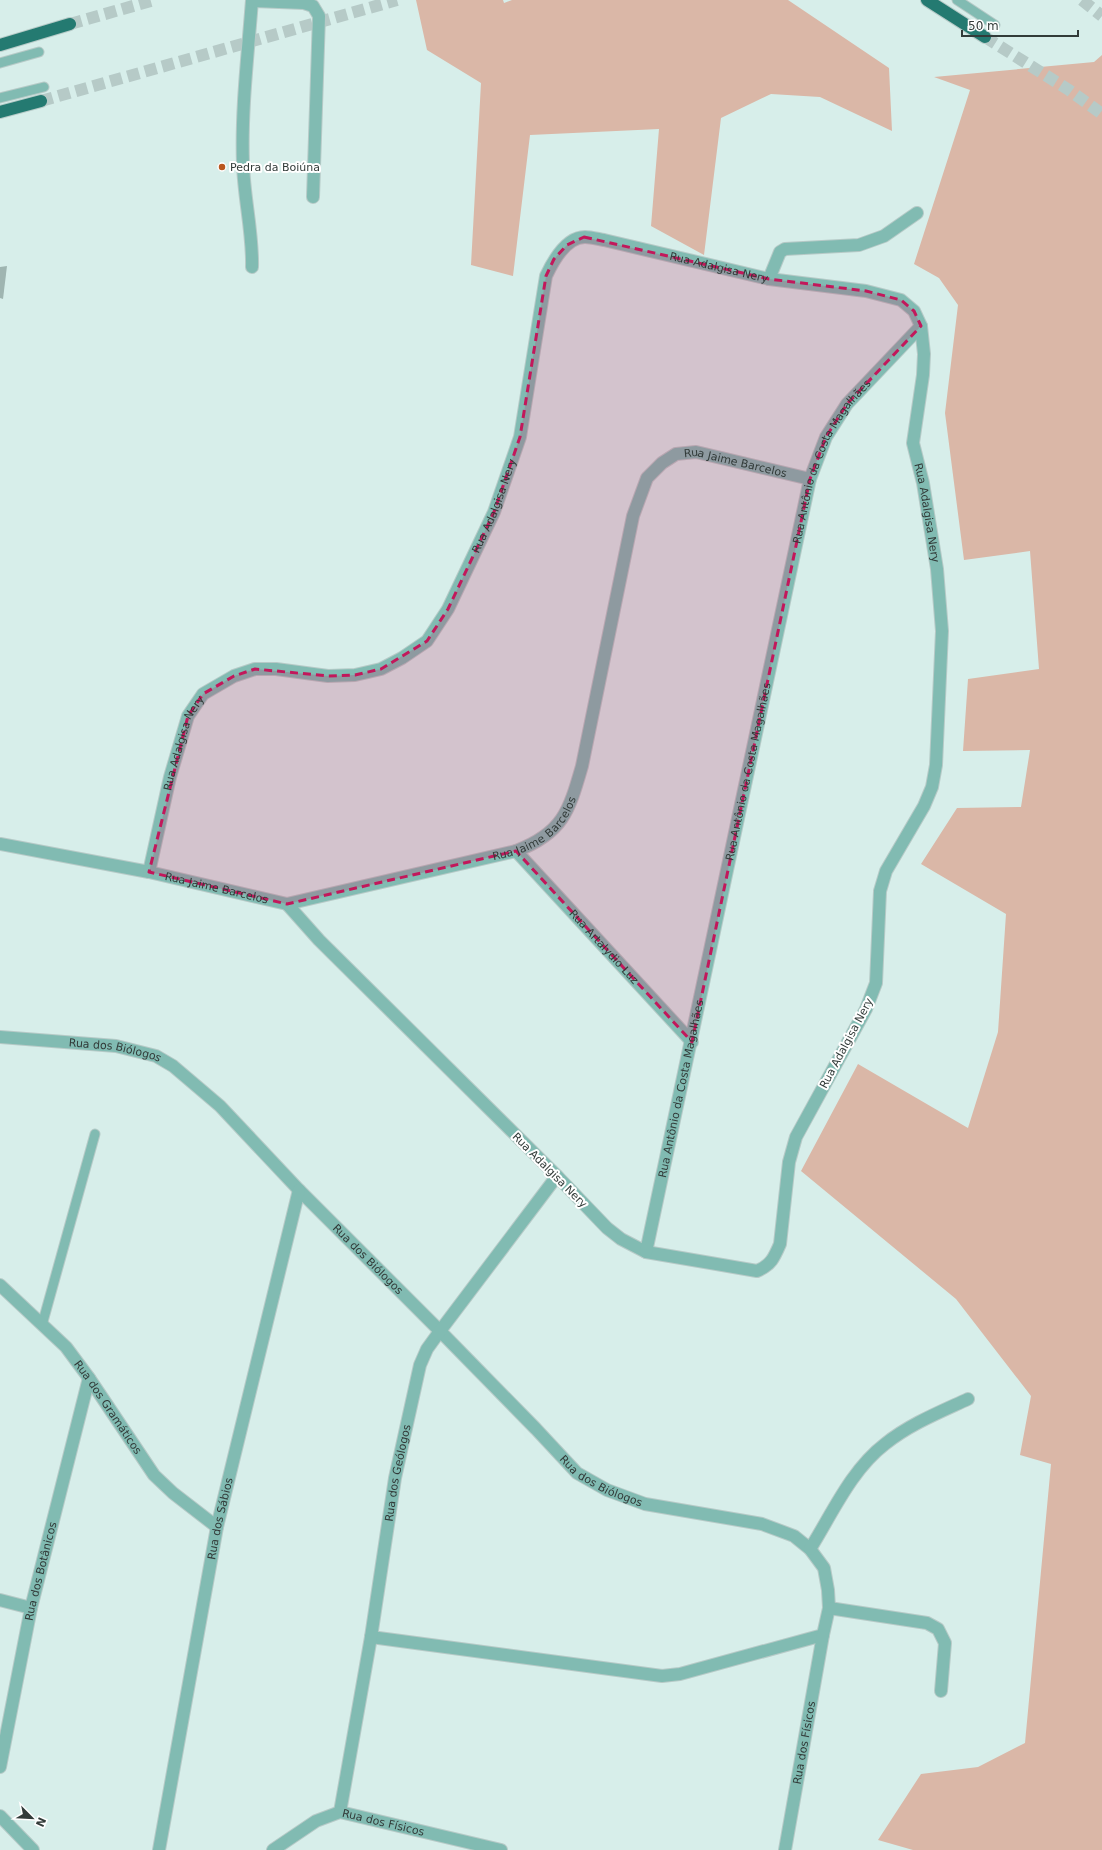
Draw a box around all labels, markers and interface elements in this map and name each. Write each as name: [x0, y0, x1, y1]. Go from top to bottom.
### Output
scale bar: [962, 12, 1078, 38]
text: 50 m: [968, 19, 999, 33]
place label: Pedra da Boiúna: [230, 161, 320, 174]
marker: Pedra da Boiúna: [217, 162, 227, 172]
street label: Rua Adalgisa Nery: [668, 250, 770, 286]
street label: Rua Antônio da Costa Magalhães: [790, 377, 874, 545]
street label: Rua Jaime Barcelos: [683, 446, 788, 480]
street label: Rua Adalgisa Nery: [469, 457, 519, 555]
street label: Rua Adalgisa Nery: [911, 462, 942, 564]
street label: Rua Antônio da Costa Magalhães: [723, 681, 774, 862]
street label: Rua Adalgisa Nery: [161, 693, 207, 792]
street label: Rua Jaime Barcelos: [491, 794, 579, 863]
street label: Rua Jaime Barcelos: [164, 870, 270, 906]
street label: Rua Artalydio Luz: [566, 907, 641, 987]
street label: Rua Adalgisa Nery: [817, 995, 876, 1091]
street label: Rua Antônio da Costa Magalhães: [656, 998, 706, 1179]
street label: Rua dos Biólogos: [68, 1036, 164, 1065]
street label: Rua Adalgisa Nery: [510, 1130, 590, 1211]
street label: Rua dos Biólogos: [330, 1222, 406, 1297]
street label: Rua dos Gramáticos: [71, 1358, 144, 1457]
street label: Rua dos Geólogos: [383, 1423, 414, 1522]
street label: Rua dos Biólogos: [557, 1453, 644, 1510]
street label: Rua dos Sábios: [205, 1476, 236, 1561]
street label: Rua dos Botânicos: [23, 1520, 60, 1622]
street label: Rua dos Físicos: [791, 1700, 818, 1785]
north arrow: [12, 1798, 52, 1838]
street label: Rua dos Físicos: [341, 1807, 426, 1839]
text: N: [33, 1815, 48, 1829]

